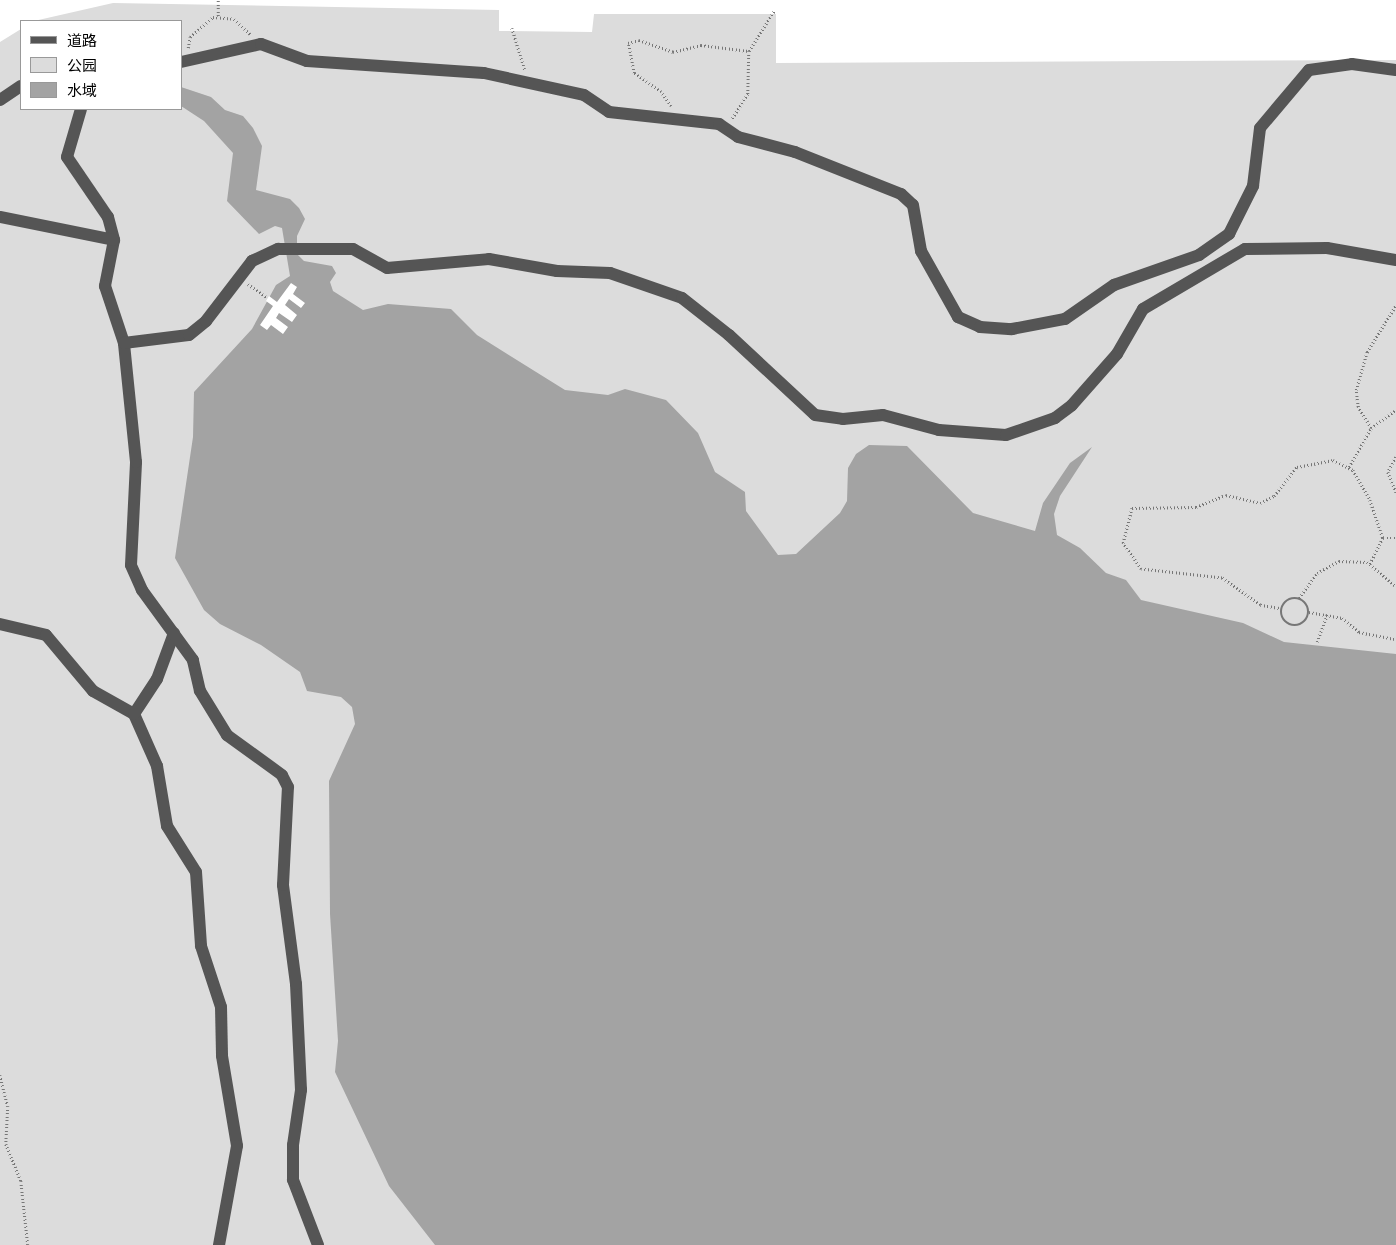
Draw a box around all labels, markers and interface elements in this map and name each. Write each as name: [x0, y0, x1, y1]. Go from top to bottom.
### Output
legend: [20, 20, 182, 110]
text: 道路: [67, 32, 97, 50]
text: 公园: [67, 57, 97, 75]
text: 水域: [67, 82, 97, 100]

